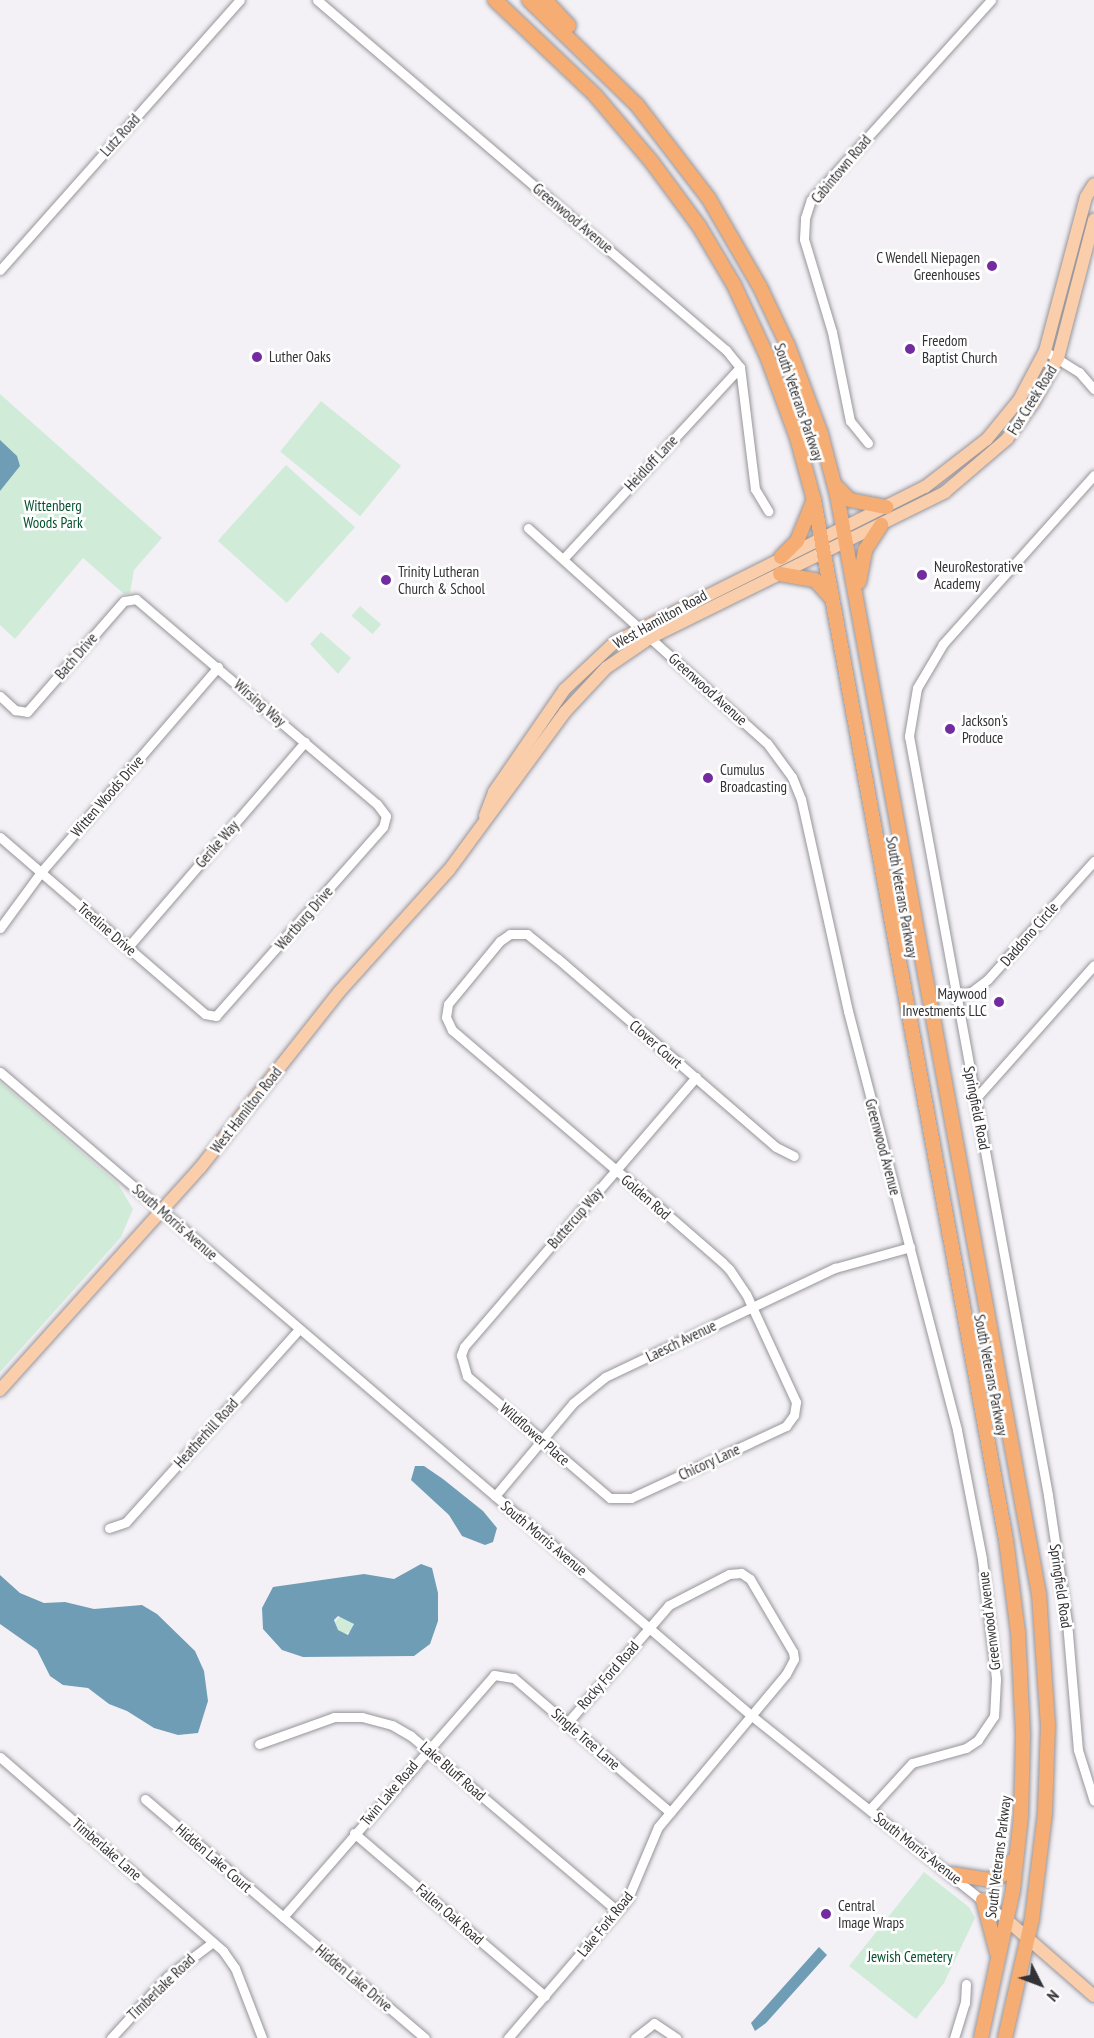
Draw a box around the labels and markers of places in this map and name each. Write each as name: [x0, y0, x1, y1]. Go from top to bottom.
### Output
place label: C Wendell Niepagen Greenhouses: [875, 248, 980, 283]
marker: C Wendell Niepagen Greenhouses: [985, 259, 999, 273]
place label: Freedom Baptist Church: [922, 331, 997, 366]
marker: Freedom Baptist Church: [903, 342, 917, 356]
place label: Luther Oaks: [269, 348, 331, 366]
marker: Luther Oaks: [250, 350, 264, 364]
place label: NeuroRestorative Academy: [934, 557, 1023, 592]
place label: Trinity Lutheran Church & School: [398, 562, 485, 597]
marker: NeuroRestorative Academy: [915, 568, 929, 582]
marker: Trinity Lutheran Church & School: [379, 573, 393, 587]
place label: Jackson's Produce: [962, 711, 1008, 746]
marker: Jackson's Produce: [943, 722, 957, 736]
place label: Cumulus Broadcasting: [720, 760, 787, 795]
marker: Cumulus Broadcasting: [701, 771, 715, 785]
place label: Maywood Investments LLC: [902, 984, 987, 1019]
marker: Maywood Investments LLC: [992, 995, 1006, 1009]
place label: Central Image Wraps: [838, 1896, 904, 1931]
marker: Central Image Wraps: [819, 1907, 833, 1921]

